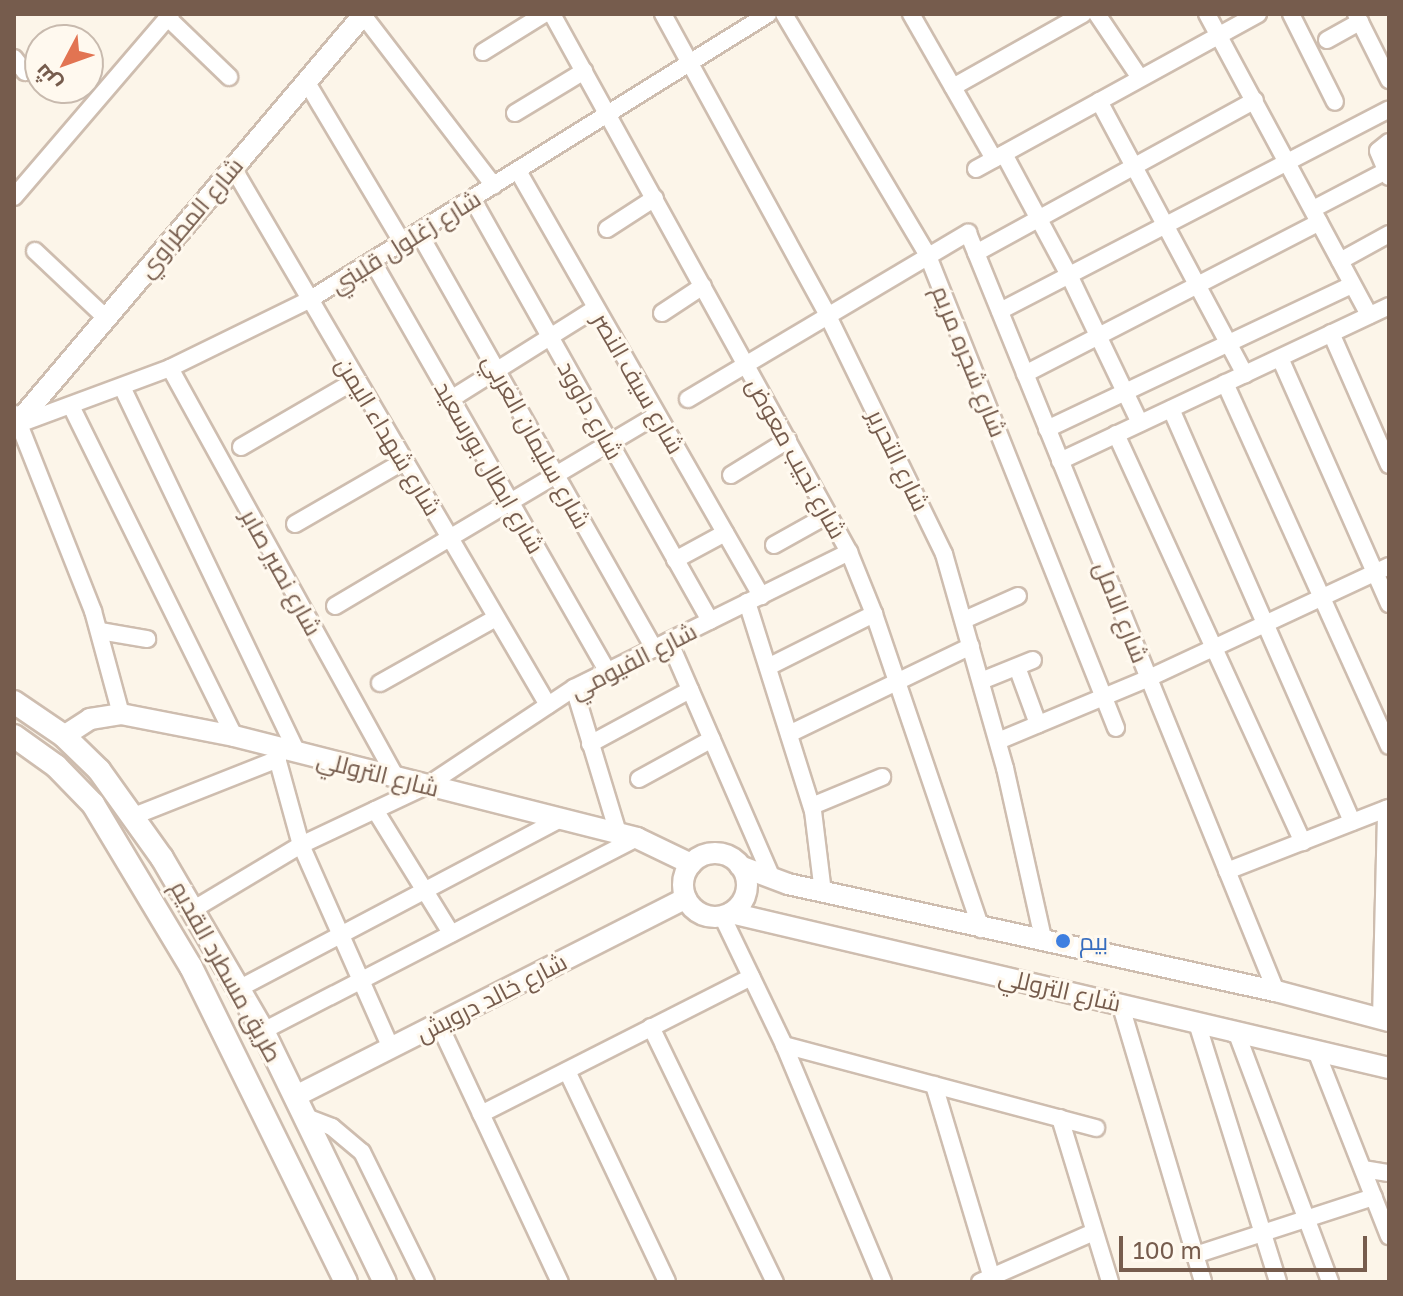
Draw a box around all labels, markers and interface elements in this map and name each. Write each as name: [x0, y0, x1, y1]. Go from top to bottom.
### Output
north arrow: [24, 24, 104, 104]
text: ش: [28, 59, 66, 98]
street label: شارع المطراوي: [131, 151, 249, 283]
street label: شارع زغلول قليني: [324, 183, 486, 299]
street label: شارع شجره مريم: [927, 281, 1013, 441]
street label: شارع سيف النصر: [587, 308, 691, 458]
street label: شارع سليمان العربي: [477, 349, 597, 533]
street label: شارع شهداء اليمن: [330, 352, 448, 520]
street label: شارع داوود: [552, 356, 630, 464]
street label: شارع نجيب معوض: [741, 373, 853, 543]
street label: شارع ابطال بورسعيد: [429, 376, 551, 558]
street label: شارع التحرير: [862, 404, 936, 516]
street label: شارع نصير صابر: [235, 504, 329, 640]
street label: شارع الامل: [1089, 557, 1155, 667]
street label: شارع الفيومي: [565, 616, 701, 704]
street label: شارع التروللي: [314, 744, 442, 802]
street label: طريق مسطرد القديم: [165, 875, 289, 1067]
place label: بيم: [1079, 927, 1108, 955]
marker: بيم: [1054, 932, 1072, 950]
street label: شارع خالد درويش: [411, 947, 571, 1047]
street label: شارع التروللي: [996, 961, 1124, 1017]
scale bar: [1123, 1220, 1371, 1270]
text: 100 m: [1133, 1235, 1202, 1264]

